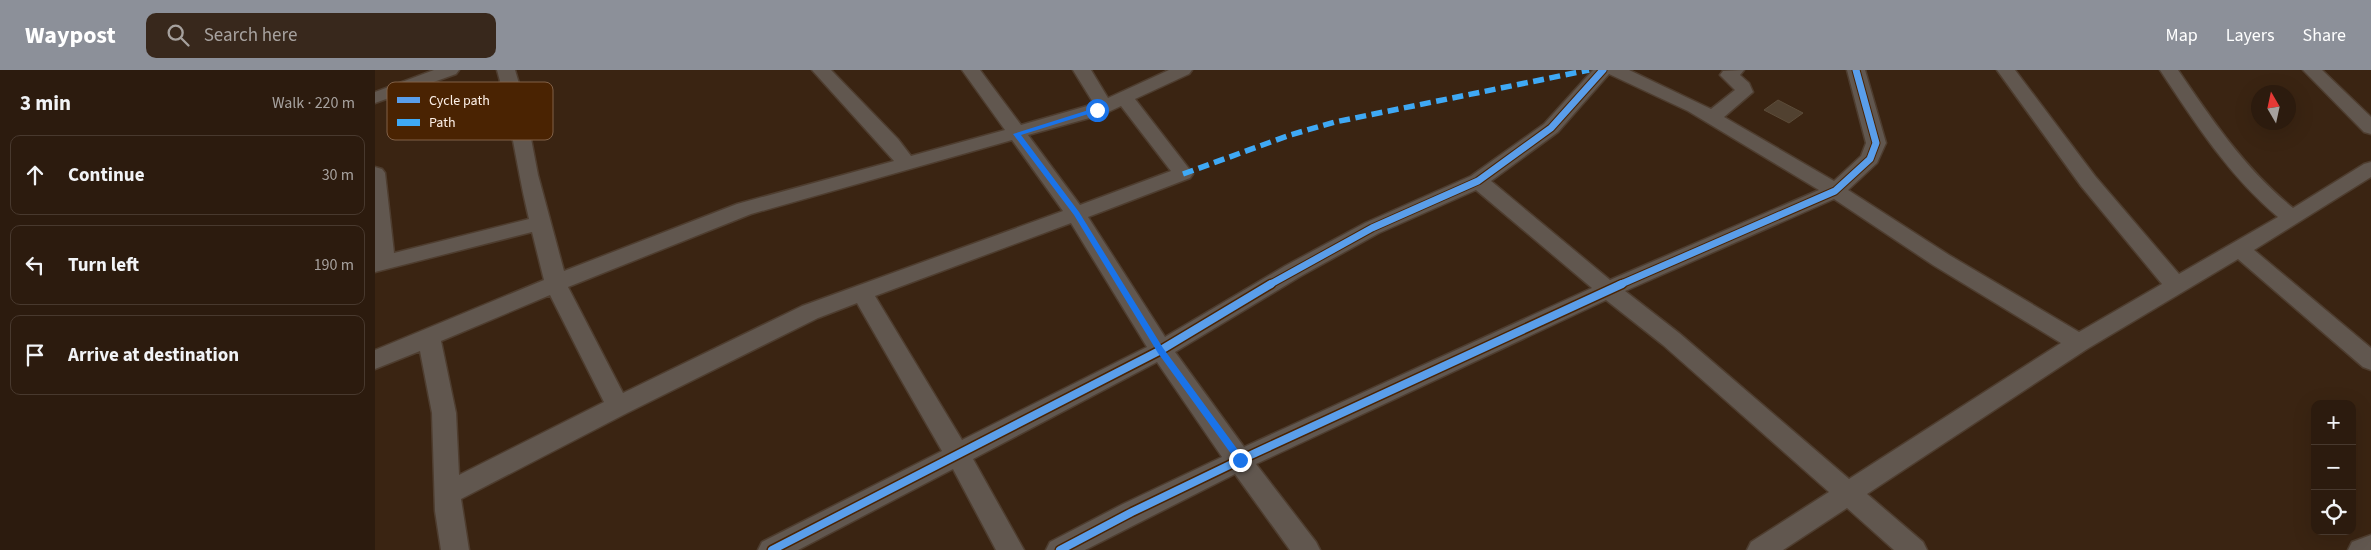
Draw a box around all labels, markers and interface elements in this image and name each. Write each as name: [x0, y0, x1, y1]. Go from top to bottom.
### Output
search box: [146, 13, 496, 58]
text: Waypost: [25, 18, 116, 53]
icon: search: [164, 21, 192, 49]
text: Search here: [204, 22, 297, 49]
text: Map: [2166, 23, 2198, 48]
text: Layers: [2226, 23, 2275, 48]
text: Share: [2303, 23, 2346, 48]
legend: [387, 82, 553, 140]
north arrow: [2251, 85, 2296, 130]
text: 3 min: [20, 88, 71, 118]
text: Cycle path: [429, 91, 490, 111]
text: Walk · 220 m: [272, 92, 355, 114]
route start: [1086, 99, 1109, 122]
text: Path: [429, 113, 456, 133]
icon: ahead: [21, 161, 49, 189]
text: Continue: [68, 162, 145, 189]
text: 30 m: [322, 164, 354, 186]
icon: left: [21, 251, 49, 279]
text: Turn left: [68, 252, 139, 279]
text: 190 m: [314, 254, 354, 276]
icon: arrive: [21, 341, 49, 369]
text: Arrive at destination: [68, 342, 239, 369]
map controls: [2311, 400, 2356, 535]
button: +: [2311, 400, 2356, 445]
button: −: [2311, 445, 2356, 490]
route end: [1229, 449, 1252, 472]
button: locate: [2311, 490, 2356, 535]

